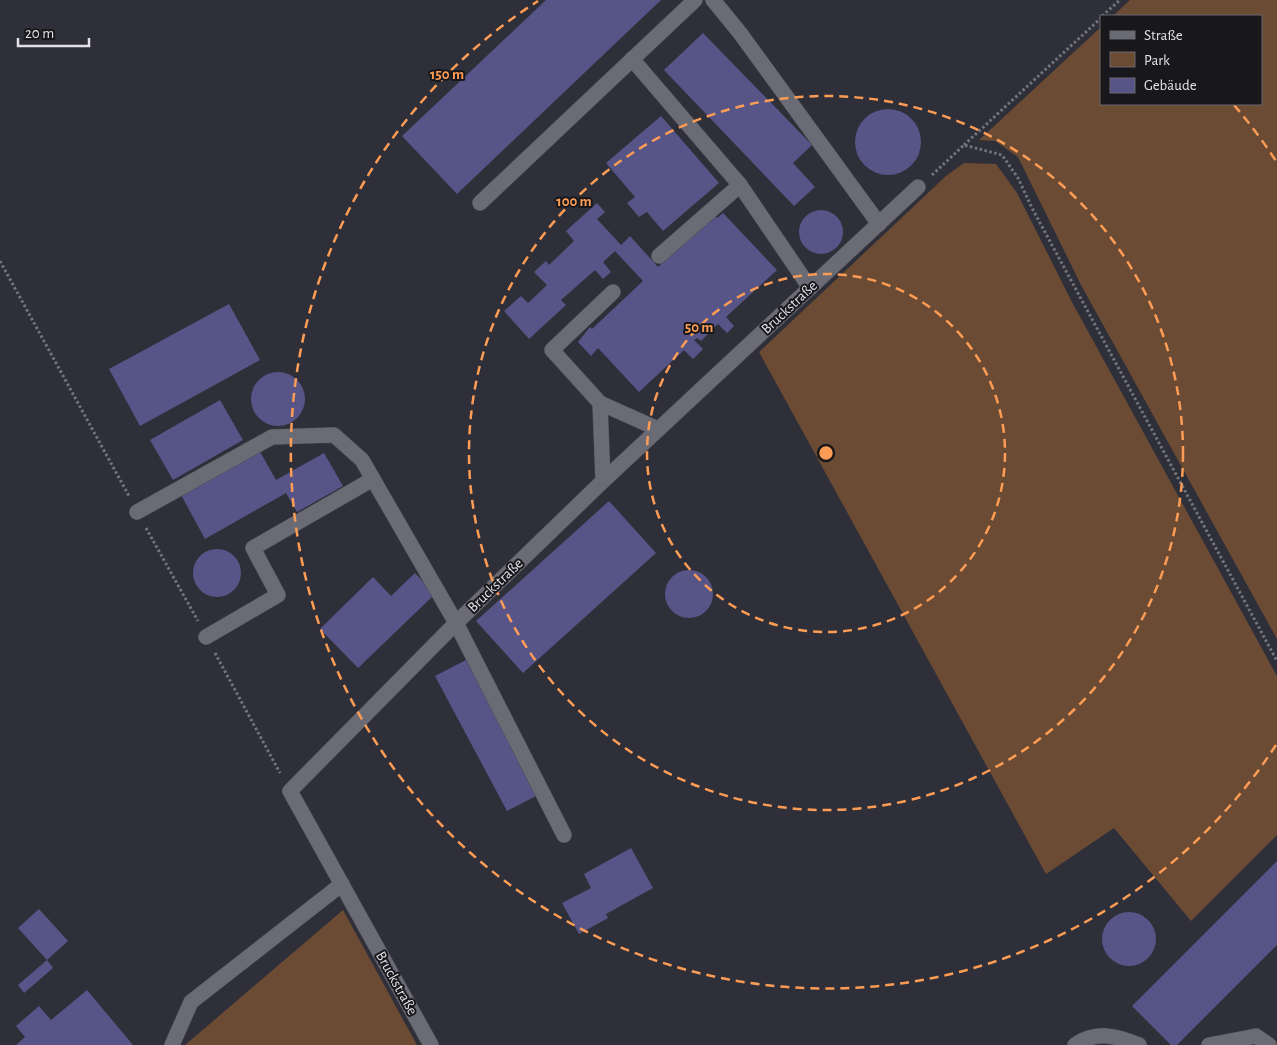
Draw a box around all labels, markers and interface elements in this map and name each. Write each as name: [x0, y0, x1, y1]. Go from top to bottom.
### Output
scale bar: [18, 15, 89, 47]
legend: [1100, 15, 1262, 105]
text: 20 m: [25, 26, 54, 41]
text: Straße: [1144, 28, 1183, 43]
text: Park: [1144, 53, 1170, 68]
text: 150 m: [430, 67, 464, 82]
text: Gebäude: [1144, 78, 1197, 93]
text: 100 m: [556, 194, 592, 209]
street label: Bruckstraße: [759, 278, 820, 337]
text: 50 m: [685, 320, 713, 335]
centre of rings: [817, 444, 835, 462]
street label: Bruckstraße: [465, 556, 526, 615]
street label: Bruckstraße: [373, 949, 420, 1018]

